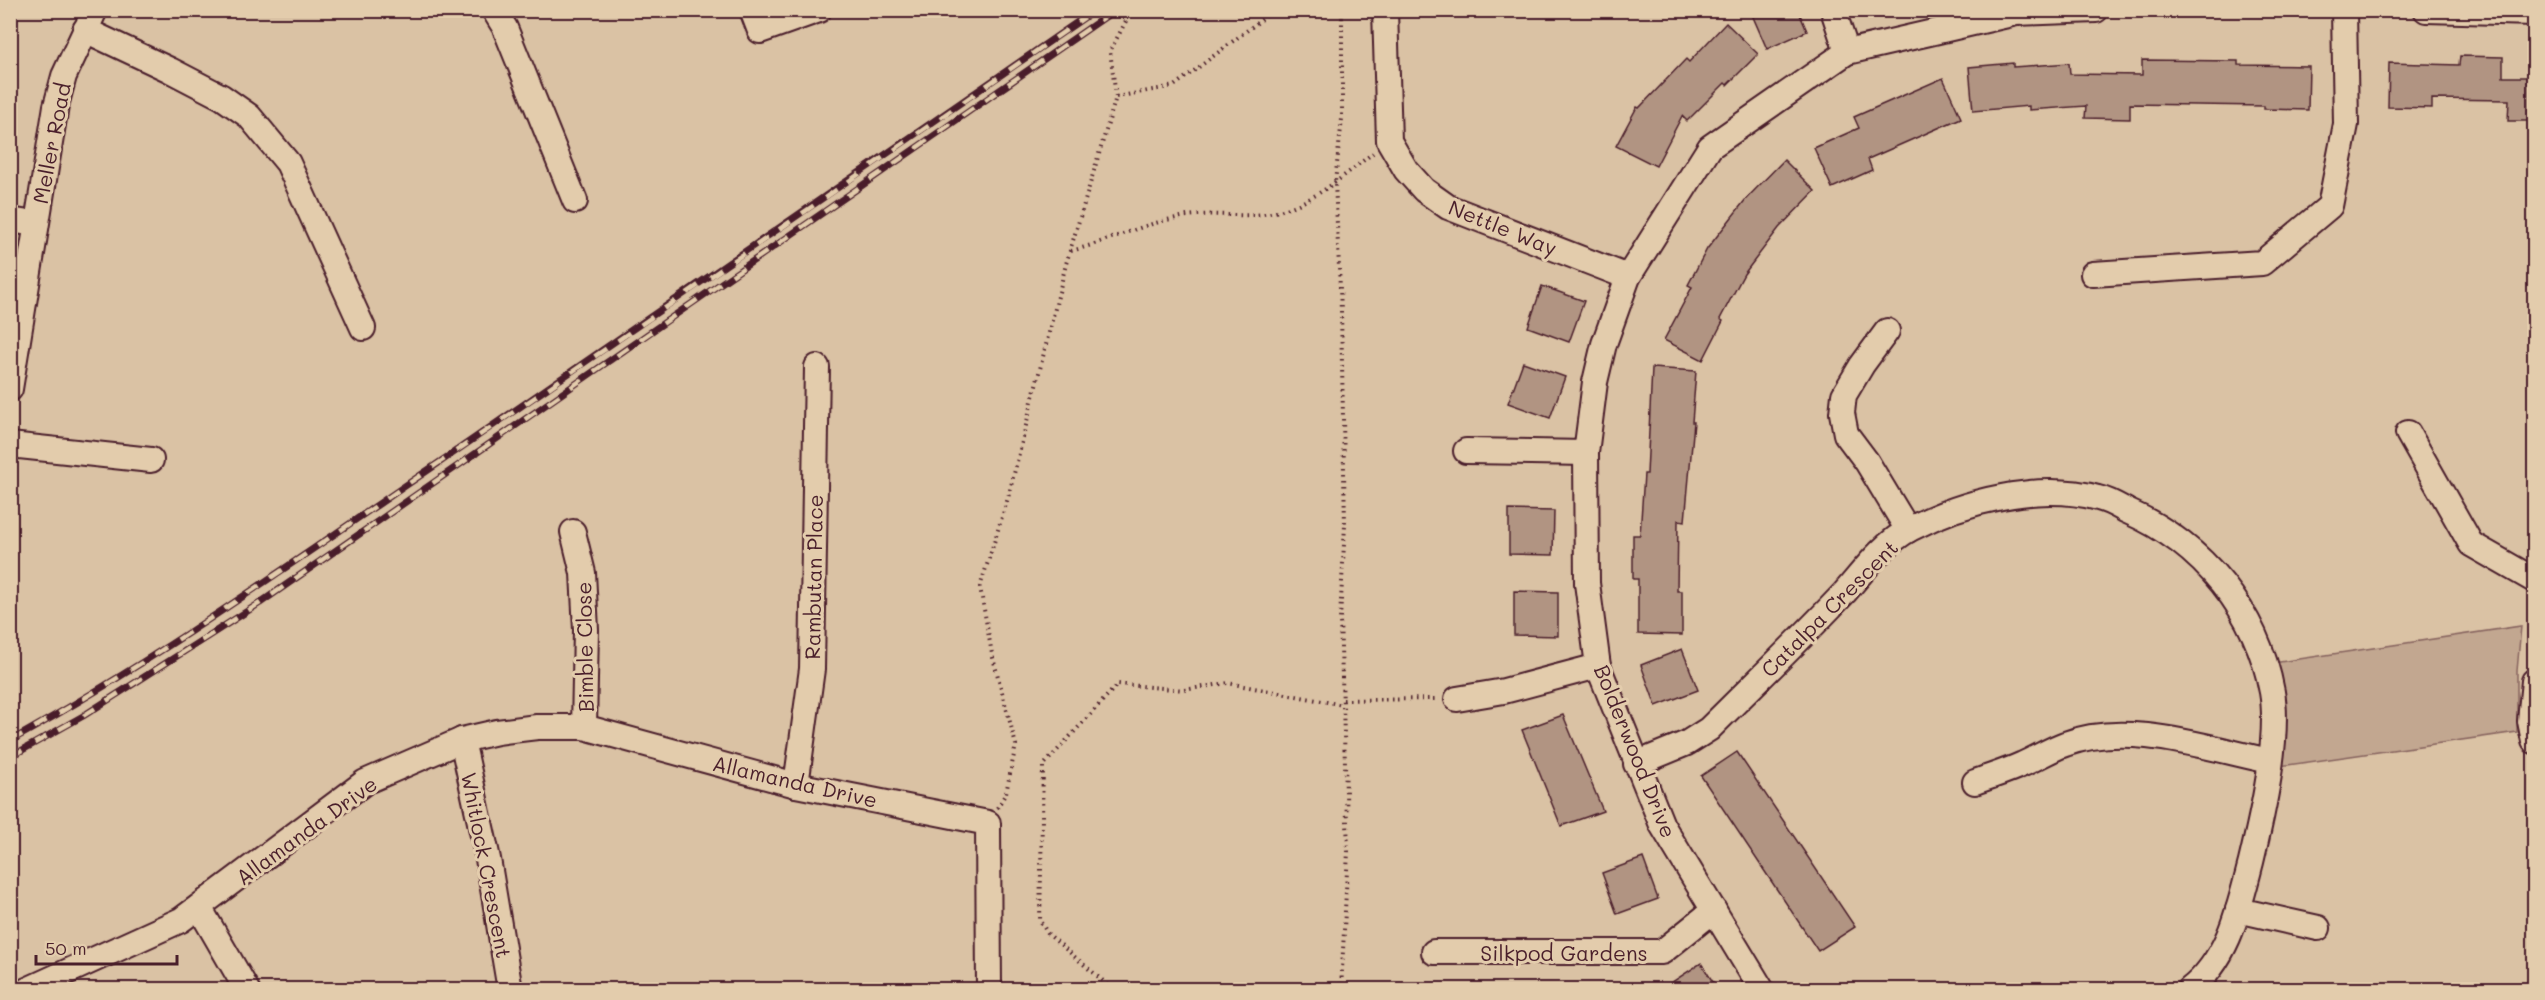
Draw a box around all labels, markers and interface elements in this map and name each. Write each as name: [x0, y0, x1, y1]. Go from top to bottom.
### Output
street label: Meller Road: [26, 80, 76, 206]
street label: Nettle Way: [1445, 193, 1561, 261]
street label: Rambutan Place: [798, 494, 828, 660]
street label: Catalpa Crescent: [1755, 534, 1903, 682]
street label: Bimble Close: [569, 582, 599, 712]
street label: Bolderwood Drive: [1589, 660, 1683, 842]
street label: Allamanda Drive: [710, 749, 880, 813]
street label: Allamanda Drive: [230, 770, 382, 890]
street label: Whitlock Crescent: [456, 770, 518, 960]
scale bar: [36, 928, 177, 966]
text: 50 m: [45, 936, 87, 960]
street label: Silkpod Gardens: [1480, 939, 1648, 966]

